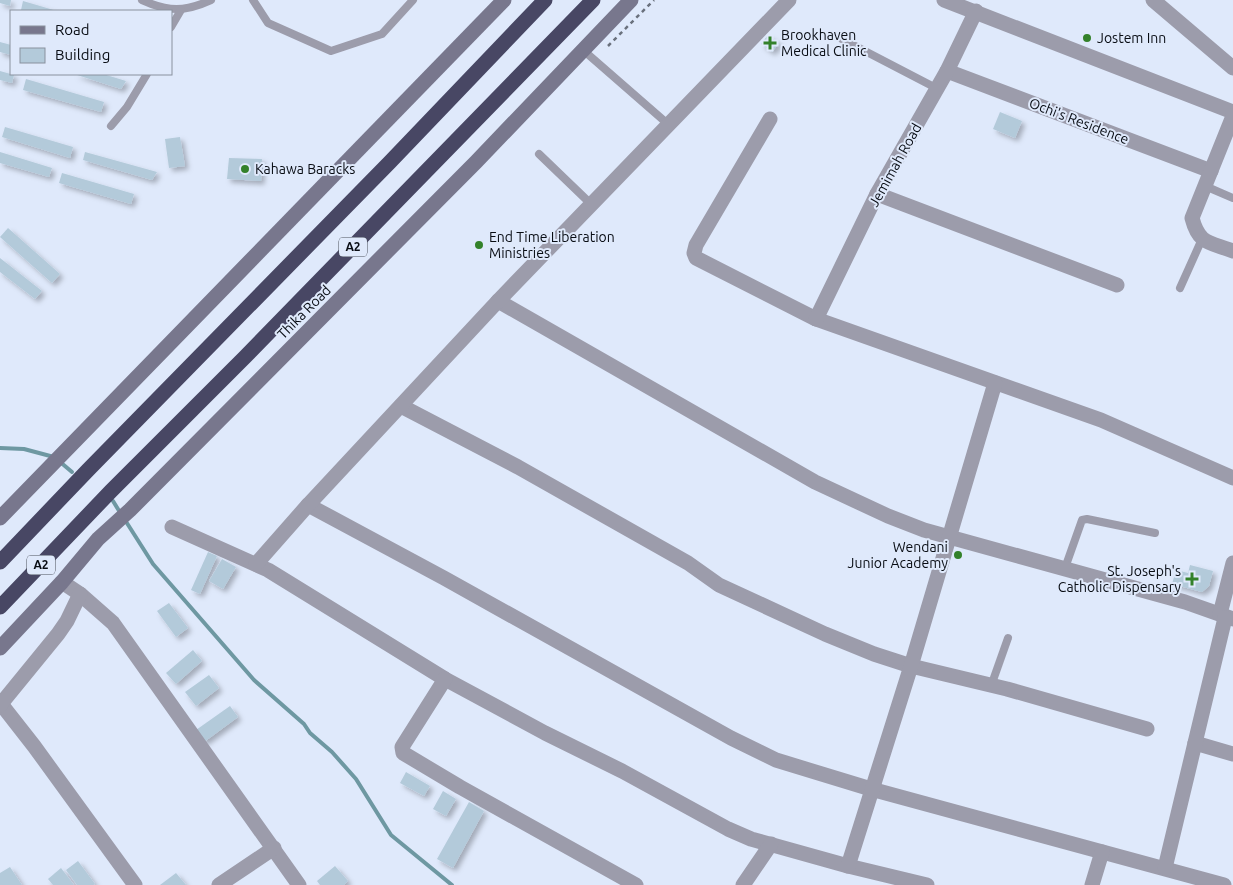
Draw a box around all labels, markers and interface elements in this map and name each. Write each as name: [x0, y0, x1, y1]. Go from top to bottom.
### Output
legend: [10, 10, 172, 75]
text: Road: [55, 21, 90, 38]
place label: Brookhaven Medical Clinic: [781, 27, 867, 59]
place label: Jostem Inn: [1097, 30, 1166, 46]
marker: Jostem Inn: [1081, 32, 1093, 44]
marker: Brookhaven Medical Clinic: [763, 36, 777, 50]
text: Building: [55, 46, 110, 63]
street label: Ochi's Residence: [1027, 95, 1131, 147]
street label: Jemimah Road: [865, 121, 925, 209]
place label: Kahawa Baracks: [255, 161, 355, 177]
marker: Kahawa Baracks: [239, 163, 251, 175]
place label: End Time Liberation Ministries: [489, 229, 615, 261]
road number: A2: [339, 238, 367, 256]
marker: End Time Liberation Ministries: [473, 239, 485, 251]
street label: Thika Road: [274, 282, 334, 342]
place label: Wendani Junior Academy: [848, 539, 948, 571]
marker: Wendani Junior Academy: [952, 549, 964, 561]
road number: A2: [27, 556, 55, 574]
place label: St. Joseph's Catholic Dispensary: [1058, 563, 1181, 595]
marker: St. Joseph's Catholic Dispensary: [1185, 572, 1199, 586]

